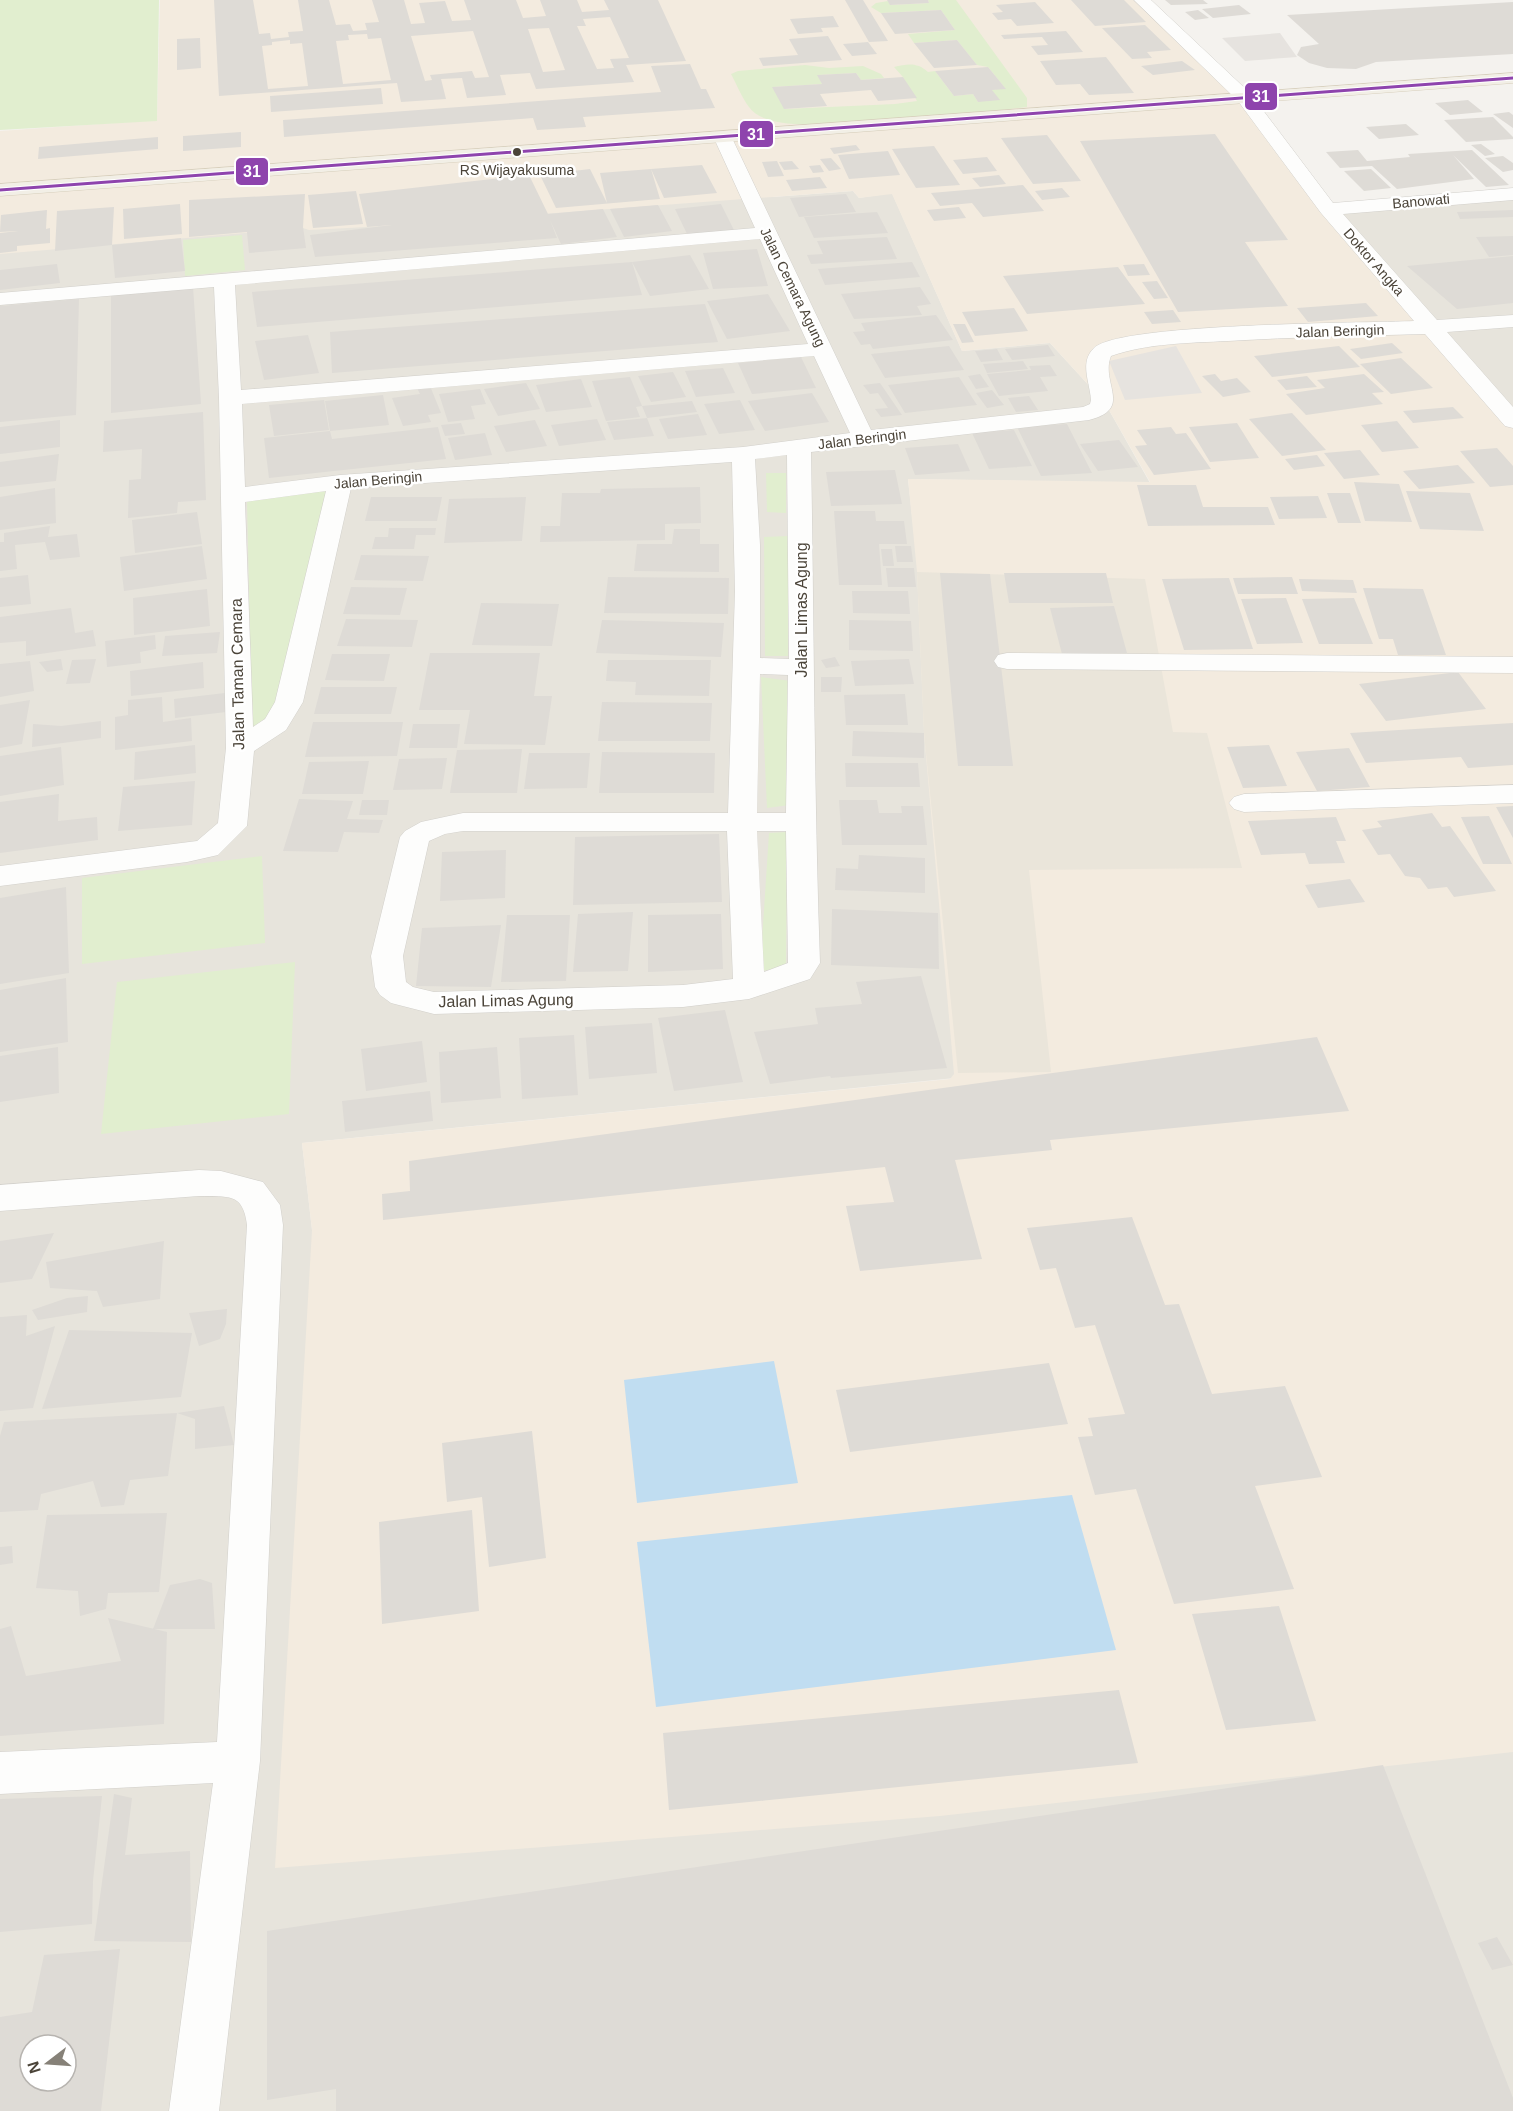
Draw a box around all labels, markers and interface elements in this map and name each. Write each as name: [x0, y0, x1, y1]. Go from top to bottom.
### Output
line badge: 31: [1244, 82, 1278, 111]
text: 31: [1252, 88, 1270, 105]
line badge: 31: [739, 120, 774, 148]
text: 31: [747, 126, 765, 143]
marker: RS Wijayakusuma: [511, 146, 523, 158]
line badge: 31: [235, 157, 269, 186]
place label: RS Wijayakusuma: [460, 162, 574, 178]
text: 31: [243, 163, 261, 180]
street label: Banowati: [1392, 191, 1450, 211]
street label: Jalan Cemara Agung: [757, 225, 829, 349]
street label: Doktor Angka: [1340, 225, 1408, 299]
street label: Jalan Beringin: [1295, 321, 1385, 341]
street label: Jalan Beringin: [817, 426, 907, 452]
street label: Jalan Beringin: [333, 468, 423, 492]
street label: Jalan Limas Agung: [793, 542, 810, 678]
street label: Jalan Taman Cemara: [228, 598, 247, 750]
street label: Jalan Limas Agung: [438, 991, 574, 1010]
north arrow: [18, 2033, 78, 2093]
text: N: [24, 2059, 44, 2075]

